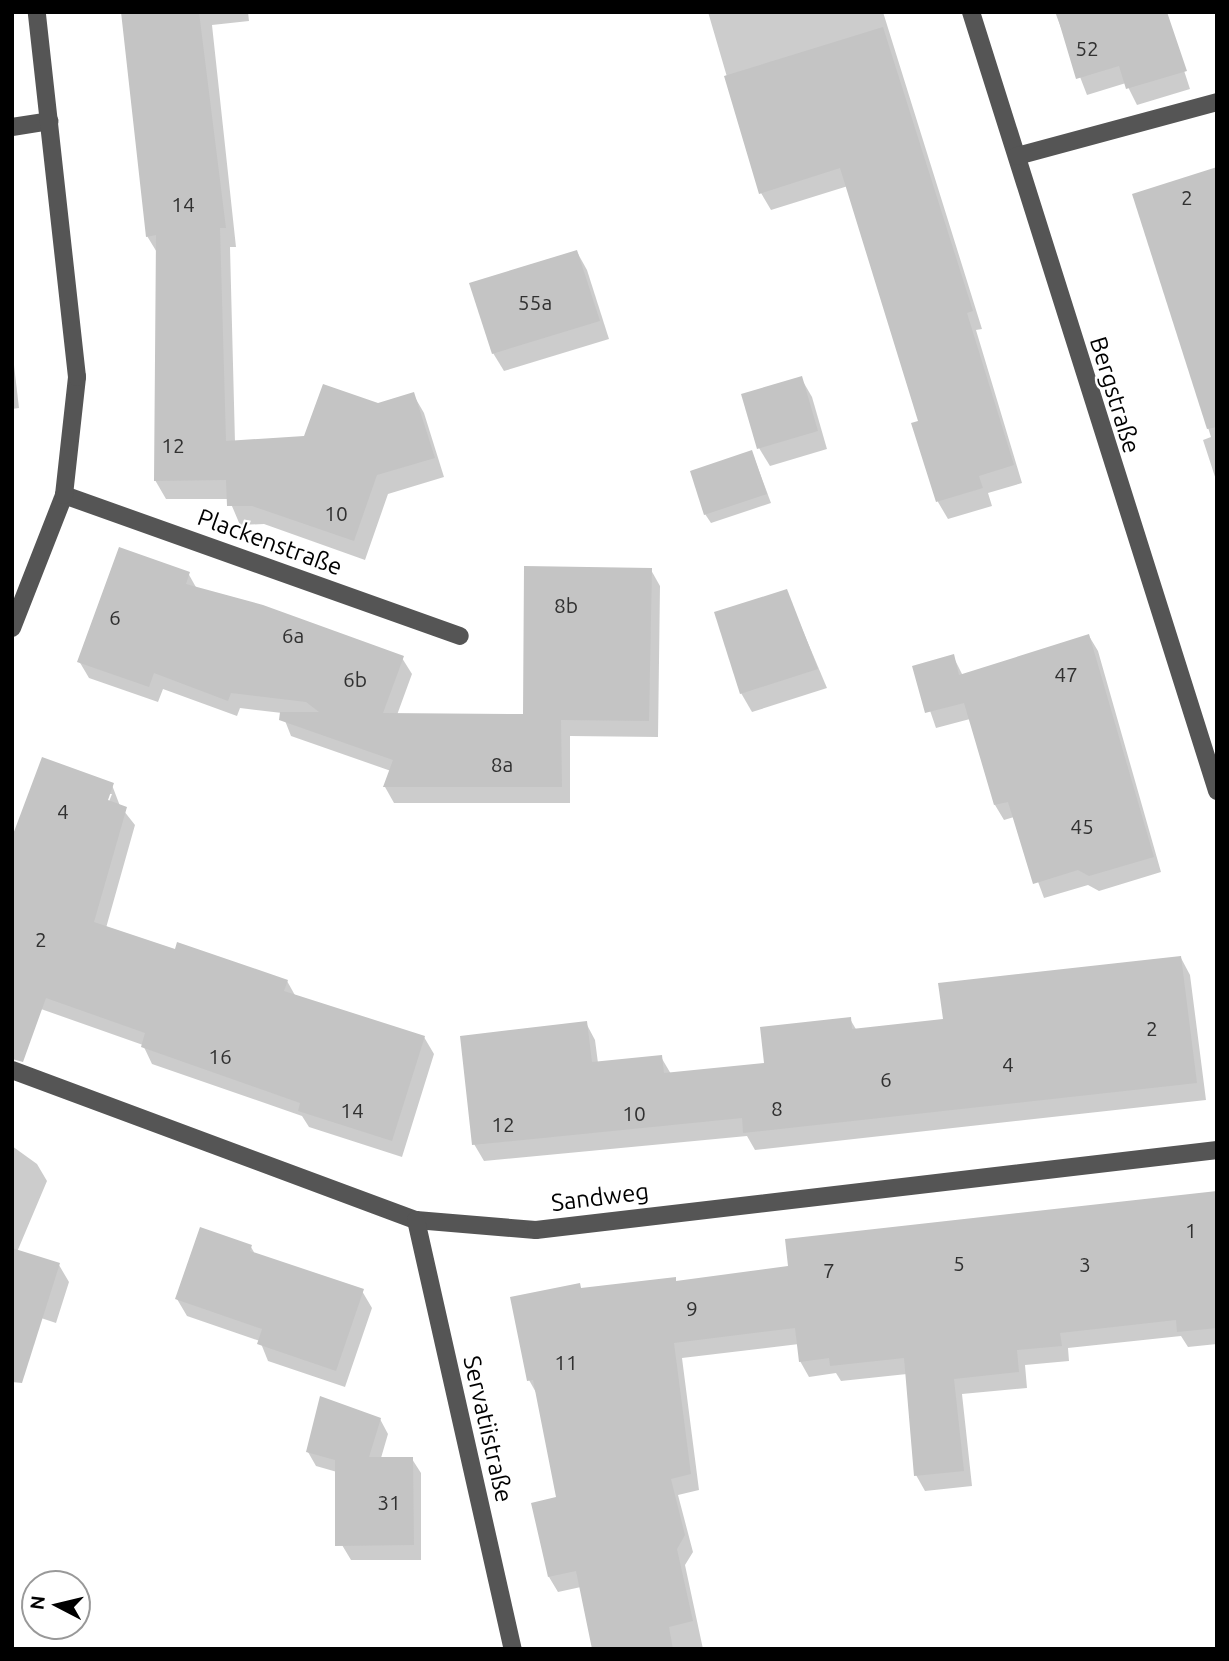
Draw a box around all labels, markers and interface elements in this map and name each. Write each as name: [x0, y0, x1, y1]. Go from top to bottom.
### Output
house number: 52: [1075, 35, 1099, 61]
house number: 2: [1181, 184, 1193, 210]
house number: 14: [171, 191, 195, 217]
house number: 55a: [518, 289, 552, 315]
street label: Bergstraße: [1084, 333, 1146, 457]
house number: 12: [161, 432, 185, 458]
house number: 10: [324, 500, 348, 526]
street label: Plackenstraße: [194, 503, 346, 581]
house number: 8b: [554, 592, 578, 618]
house number: 6: [109, 604, 121, 630]
house number: 6a: [282, 622, 304, 648]
house number: 47: [1054, 661, 1078, 687]
house number: 6b: [343, 666, 367, 692]
house number: 8a: [491, 751, 513, 777]
house number: 4: [57, 798, 69, 824]
house number: 45: [1070, 813, 1094, 839]
house number: 2: [35, 926, 47, 952]
house number: 2: [1146, 1015, 1158, 1041]
house number: 16: [208, 1043, 232, 1069]
house number: 4: [1002, 1051, 1014, 1077]
house number: 6: [880, 1066, 892, 1092]
house number: 8: [771, 1095, 783, 1121]
house number: 14: [340, 1097, 364, 1123]
house number: 10: [622, 1100, 646, 1126]
house number: 12: [491, 1111, 515, 1137]
street label: Sandweg: [549, 1177, 651, 1217]
house number: 1: [1185, 1217, 1197, 1243]
house number: 5: [953, 1250, 965, 1276]
house number: 3: [1079, 1251, 1091, 1277]
house number: 7: [823, 1257, 835, 1283]
house number: 9: [686, 1295, 698, 1321]
house number: 11: [554, 1349, 578, 1375]
street label: Servatiistraße: [457, 1353, 519, 1505]
house number: 31: [377, 1489, 401, 1515]
north arrow: [21, 1570, 91, 1640]
text: N: [25, 1594, 49, 1611]

